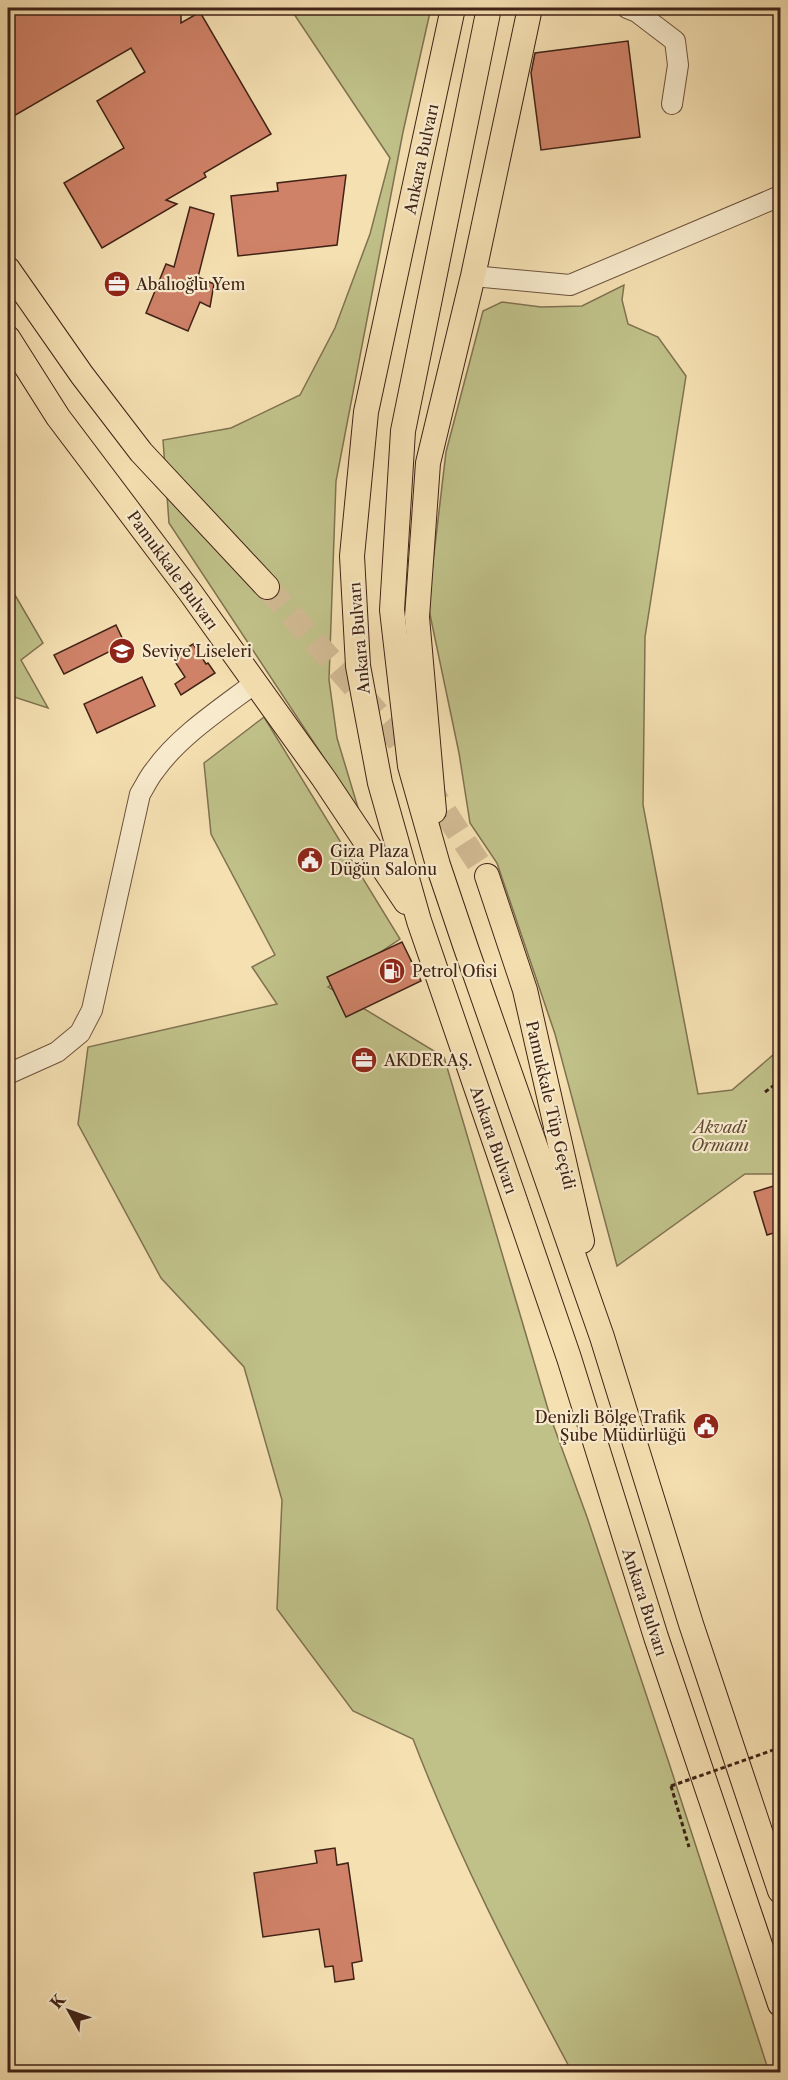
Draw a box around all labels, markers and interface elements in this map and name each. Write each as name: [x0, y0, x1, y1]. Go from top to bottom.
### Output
street label: Ankara Bulvarı: [399, 102, 442, 217]
office icon: Abalıoğlu Yem: [102, 269, 132, 299]
place label: Abalıoğlu Yem: [135, 274, 245, 294]
street label: Pamukkale Bulvarı: [123, 507, 223, 633]
street label: Ankara Bulvarı: [344, 581, 374, 696]
school or university icon: Seviye Liseleri: [107, 636, 137, 666]
place label: Seviye Liseleri: [142, 641, 252, 661]
place label: Giza Plaza Düğün Salonu: [330, 841, 437, 879]
public building icon: Giza Plaza Düğün Salonu: [295, 845, 325, 875]
fuel station icon: Petrol Ofisi: [377, 956, 407, 986]
place label: Petrol Ofisi: [412, 961, 497, 981]
street label: Pamukkale Tüp Geçidi: [522, 1019, 580, 1192]
office icon: AKDER AŞ.: [349, 1045, 379, 1075]
place label: AKDER AŞ.: [383, 1050, 472, 1070]
street label: Ankara Bulvarı: [466, 1083, 522, 1196]
park label: Akvadi Ormanı: [691, 1117, 749, 1155]
place label: Denizli Bölge Trafik Şube Müdürlüğü: [535, 1407, 687, 1445]
public building icon: Denizli Bölge Trafik Şube Müdürlüğü: [691, 1411, 721, 1441]
street label: Ankara Bulvarı: [618, 1545, 672, 1659]
north arrow: [39, 1981, 99, 2041]
text: K: [46, 1989, 70, 2013]

